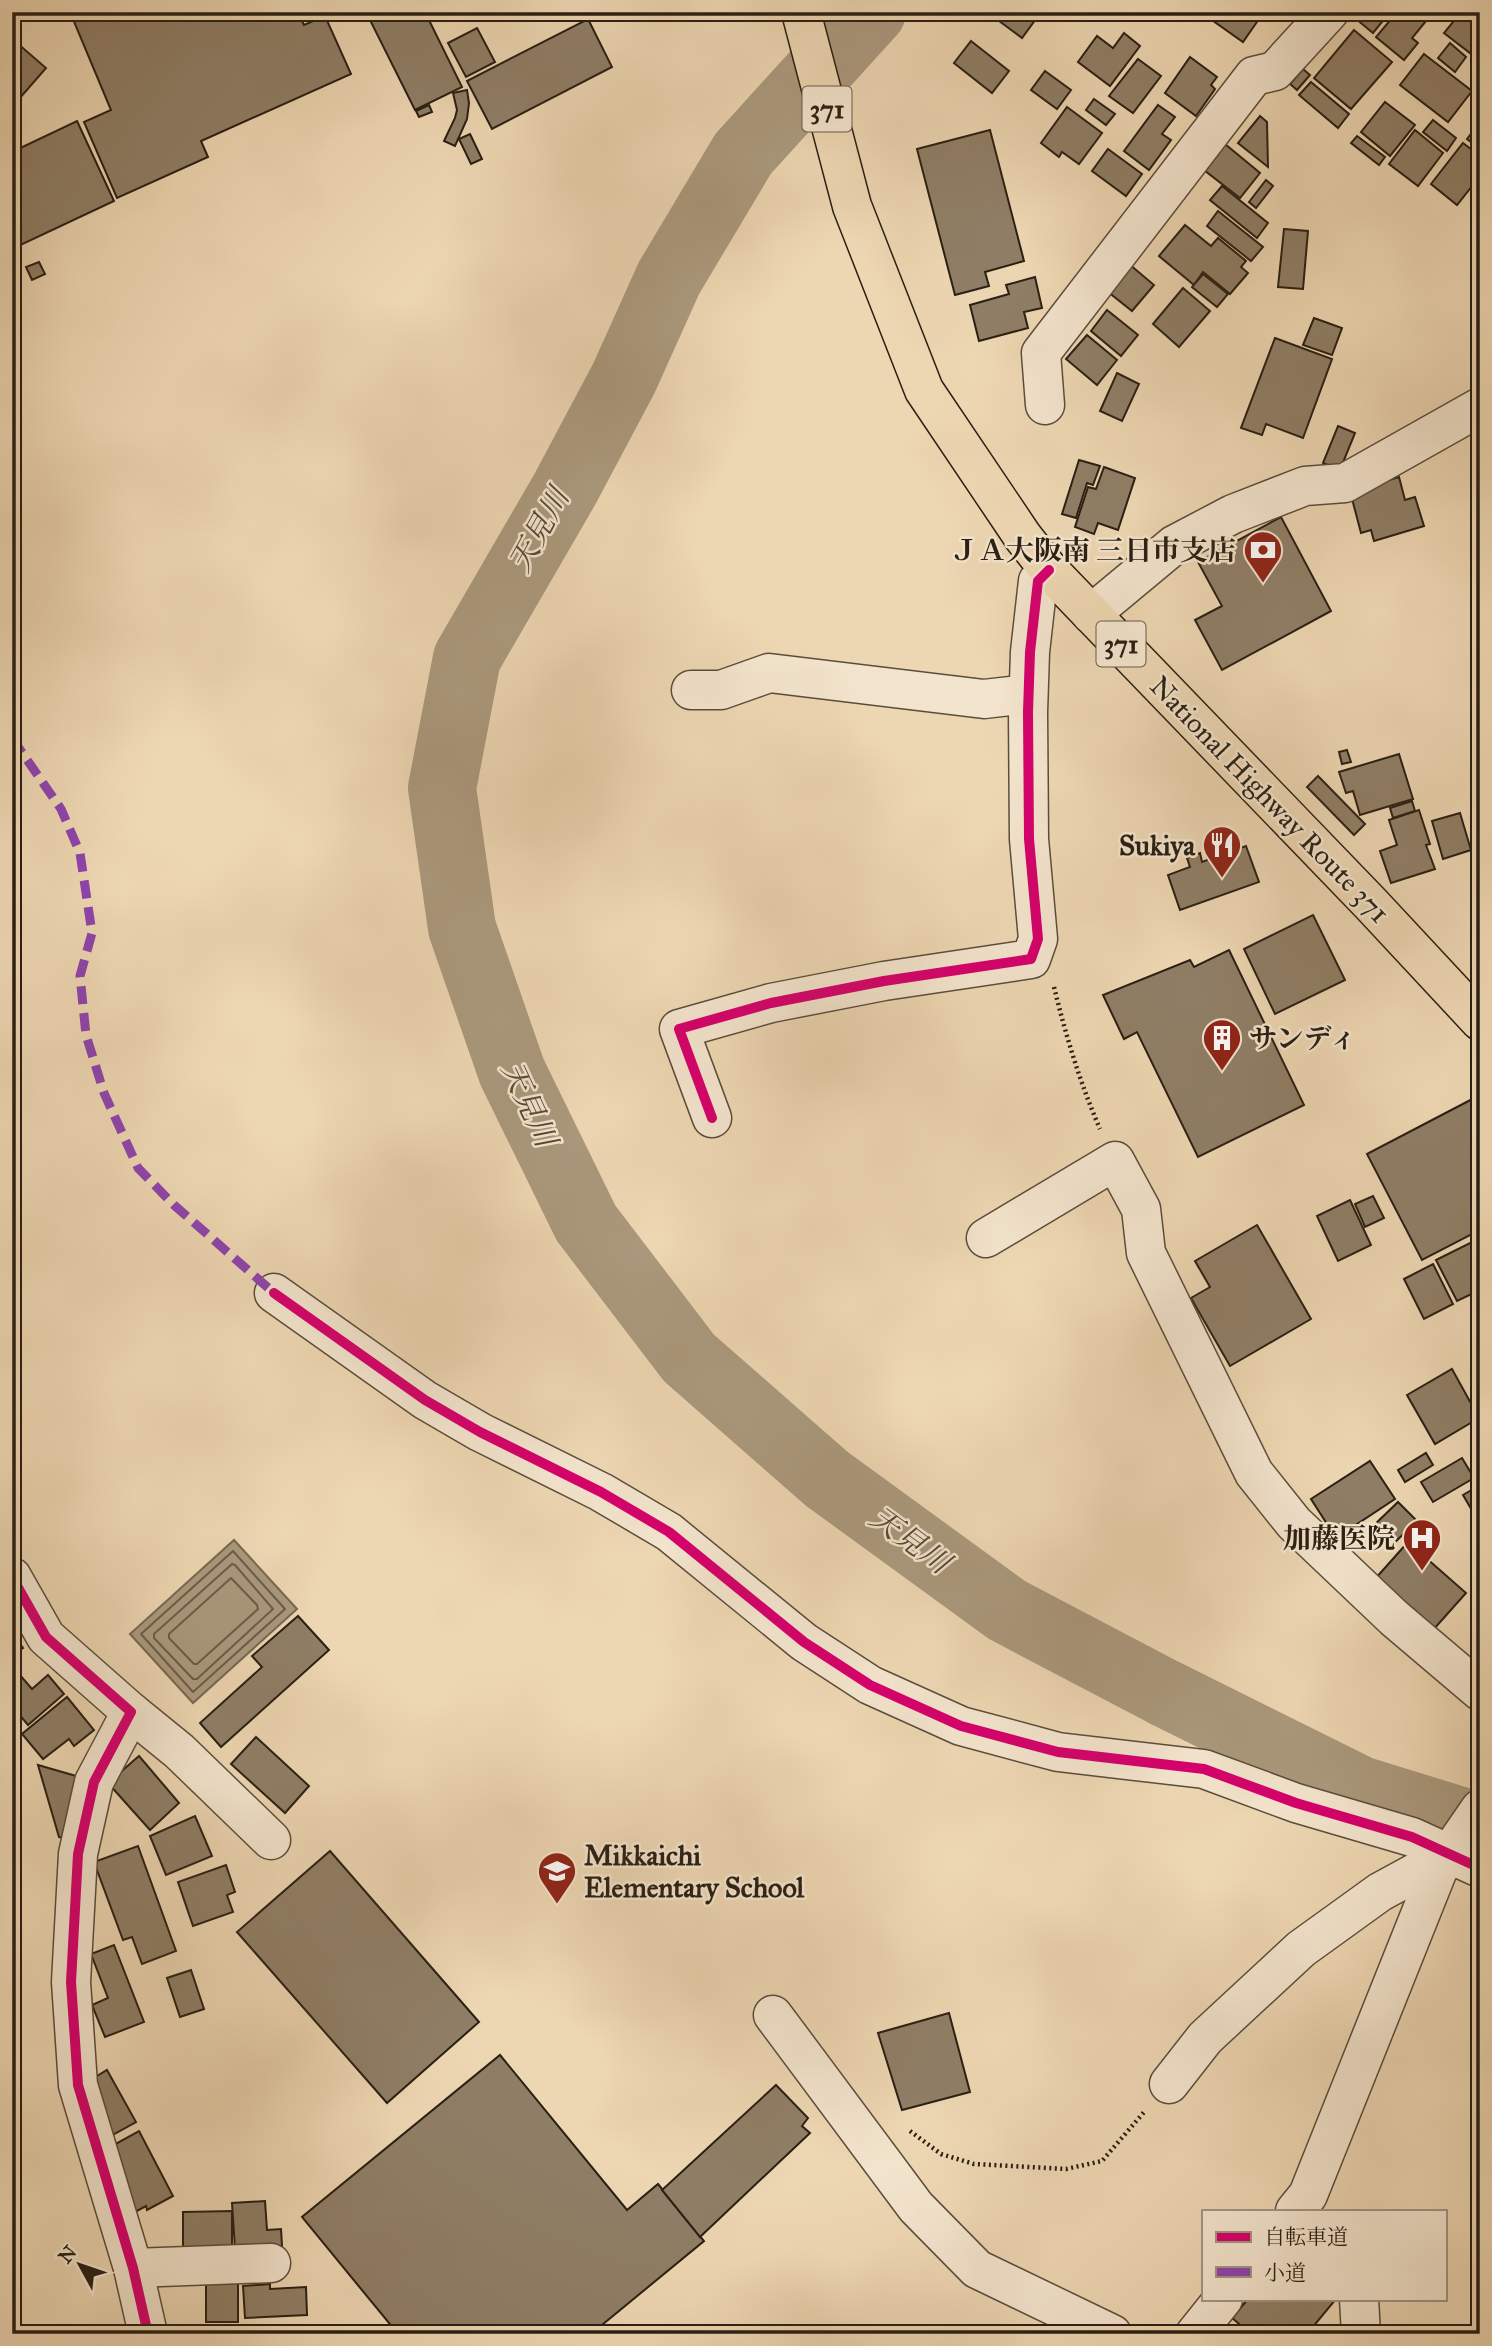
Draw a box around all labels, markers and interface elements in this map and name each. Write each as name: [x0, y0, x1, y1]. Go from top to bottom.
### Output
road number: 371: [802, 86, 852, 132]
water label: 天見川: [501, 479, 578, 578]
bank icon: ＪＡ大阪南 三日市支店: [1242, 529, 1284, 584]
place label: ＪＡ大阪南 三日市支店: [950, 533, 1236, 568]
road number: 371: [1096, 622, 1146, 666]
street label: National Highway Route 371: [1142, 669, 1397, 930]
restaurant icon: Sukiya: [1201, 824, 1243, 879]
place label: Sukiya: [1119, 828, 1196, 863]
building icon: サンディ: [1201, 1017, 1243, 1072]
place label: サンディ: [1249, 1021, 1357, 1056]
water label: 天見川: [494, 1056, 566, 1155]
water label: 天見川: [863, 1499, 959, 1583]
hospital icon: 加藤医院: [1401, 1517, 1443, 1572]
place label: 加藤医院: [1283, 1521, 1395, 1556]
place label: Mikkaichi Elementary School: [584, 1838, 805, 1905]
school or university icon: Mikkaichi Elementary School: [536, 1850, 578, 1905]
legend: [1202, 2210, 1446, 2300]
text: 自転車道: [1264, 2224, 1348, 2250]
north arrow: [46, 2230, 116, 2300]
text: N: [53, 2241, 81, 2268]
text: 小道: [1264, 2260, 1306, 2286]

